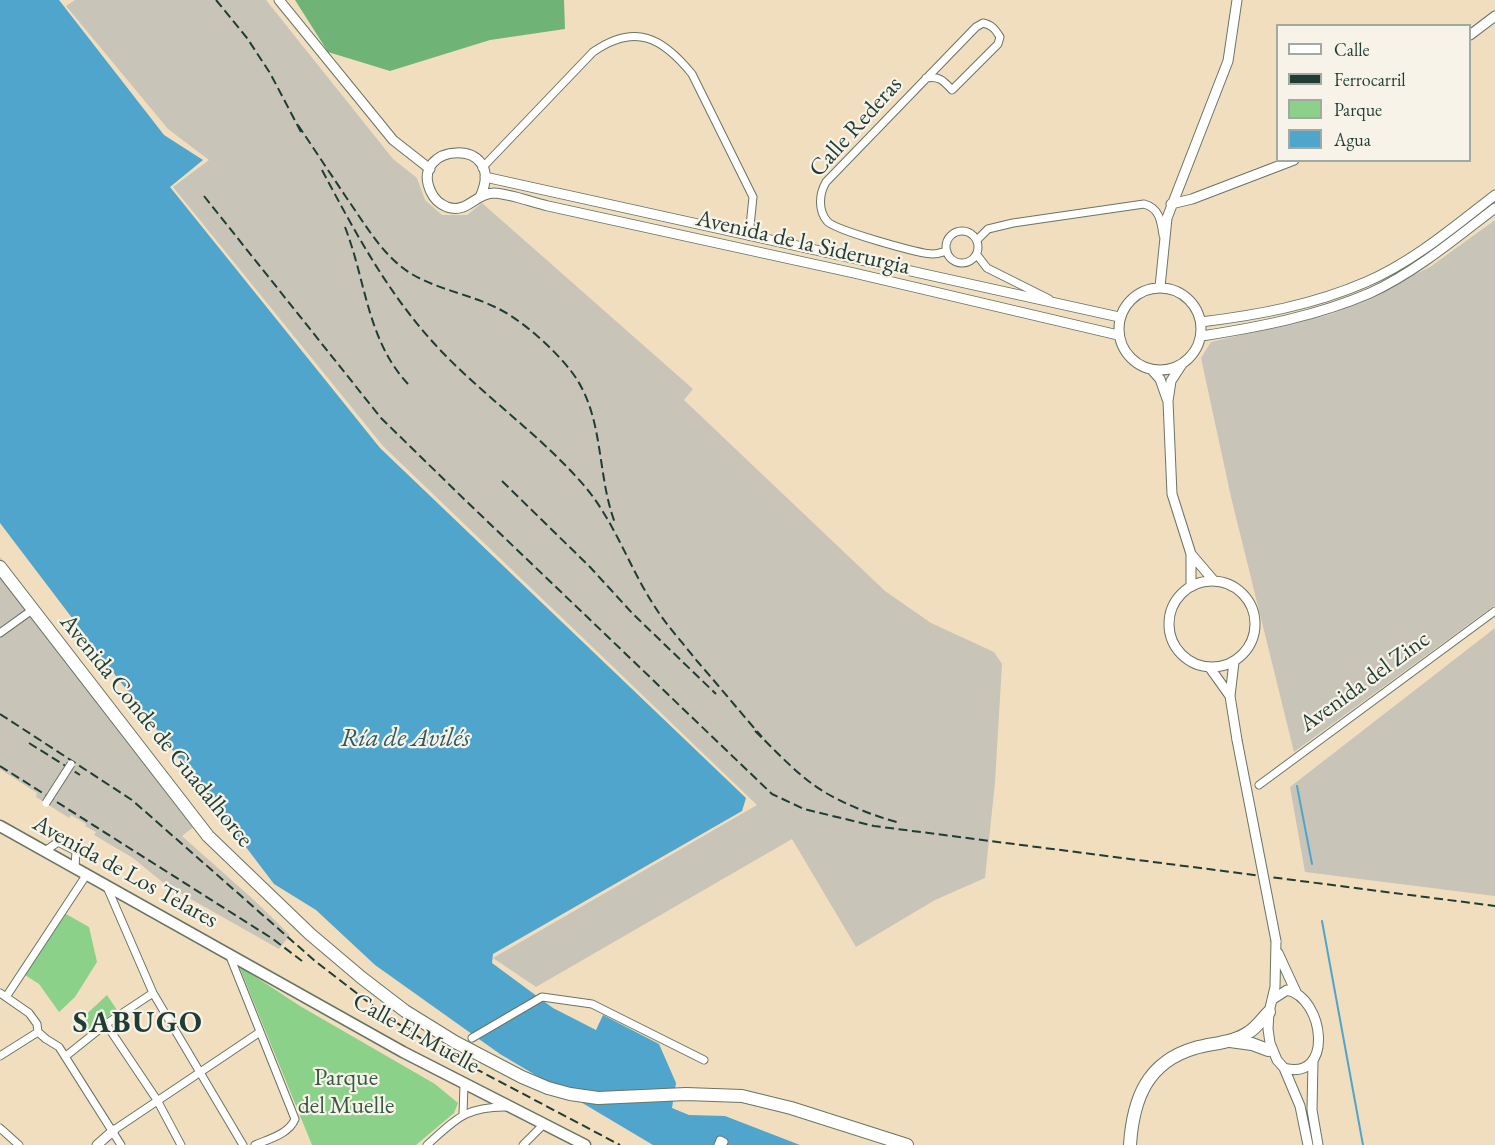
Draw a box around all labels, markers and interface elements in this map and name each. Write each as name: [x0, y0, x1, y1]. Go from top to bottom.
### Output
legend: [1276, 24, 1471, 162]
text: Calle: [1334, 38, 1370, 61]
text: Ferrocarril: [1334, 68, 1406, 91]
street label: Calle Rederas: [803, 71, 909, 183]
text: Parque: [1334, 98, 1382, 121]
text: Agua: [1334, 128, 1371, 151]
street label: Avenida de la Siderurgia: [693, 204, 913, 282]
street label: Avenida Conde de Guadalhorce: [53, 609, 259, 853]
street label: Avenida del Zinc: [1294, 625, 1436, 739]
water label: Ría de Avilés: [340, 723, 470, 755]
street label: Avenida de Los Telares: [27, 809, 223, 935]
street label: Calle El Muelle: [347, 987, 485, 1081]
district label: SABUGO: [73, 1006, 203, 1042]
park label: Parque del Muelle: [298, 1064, 394, 1120]

